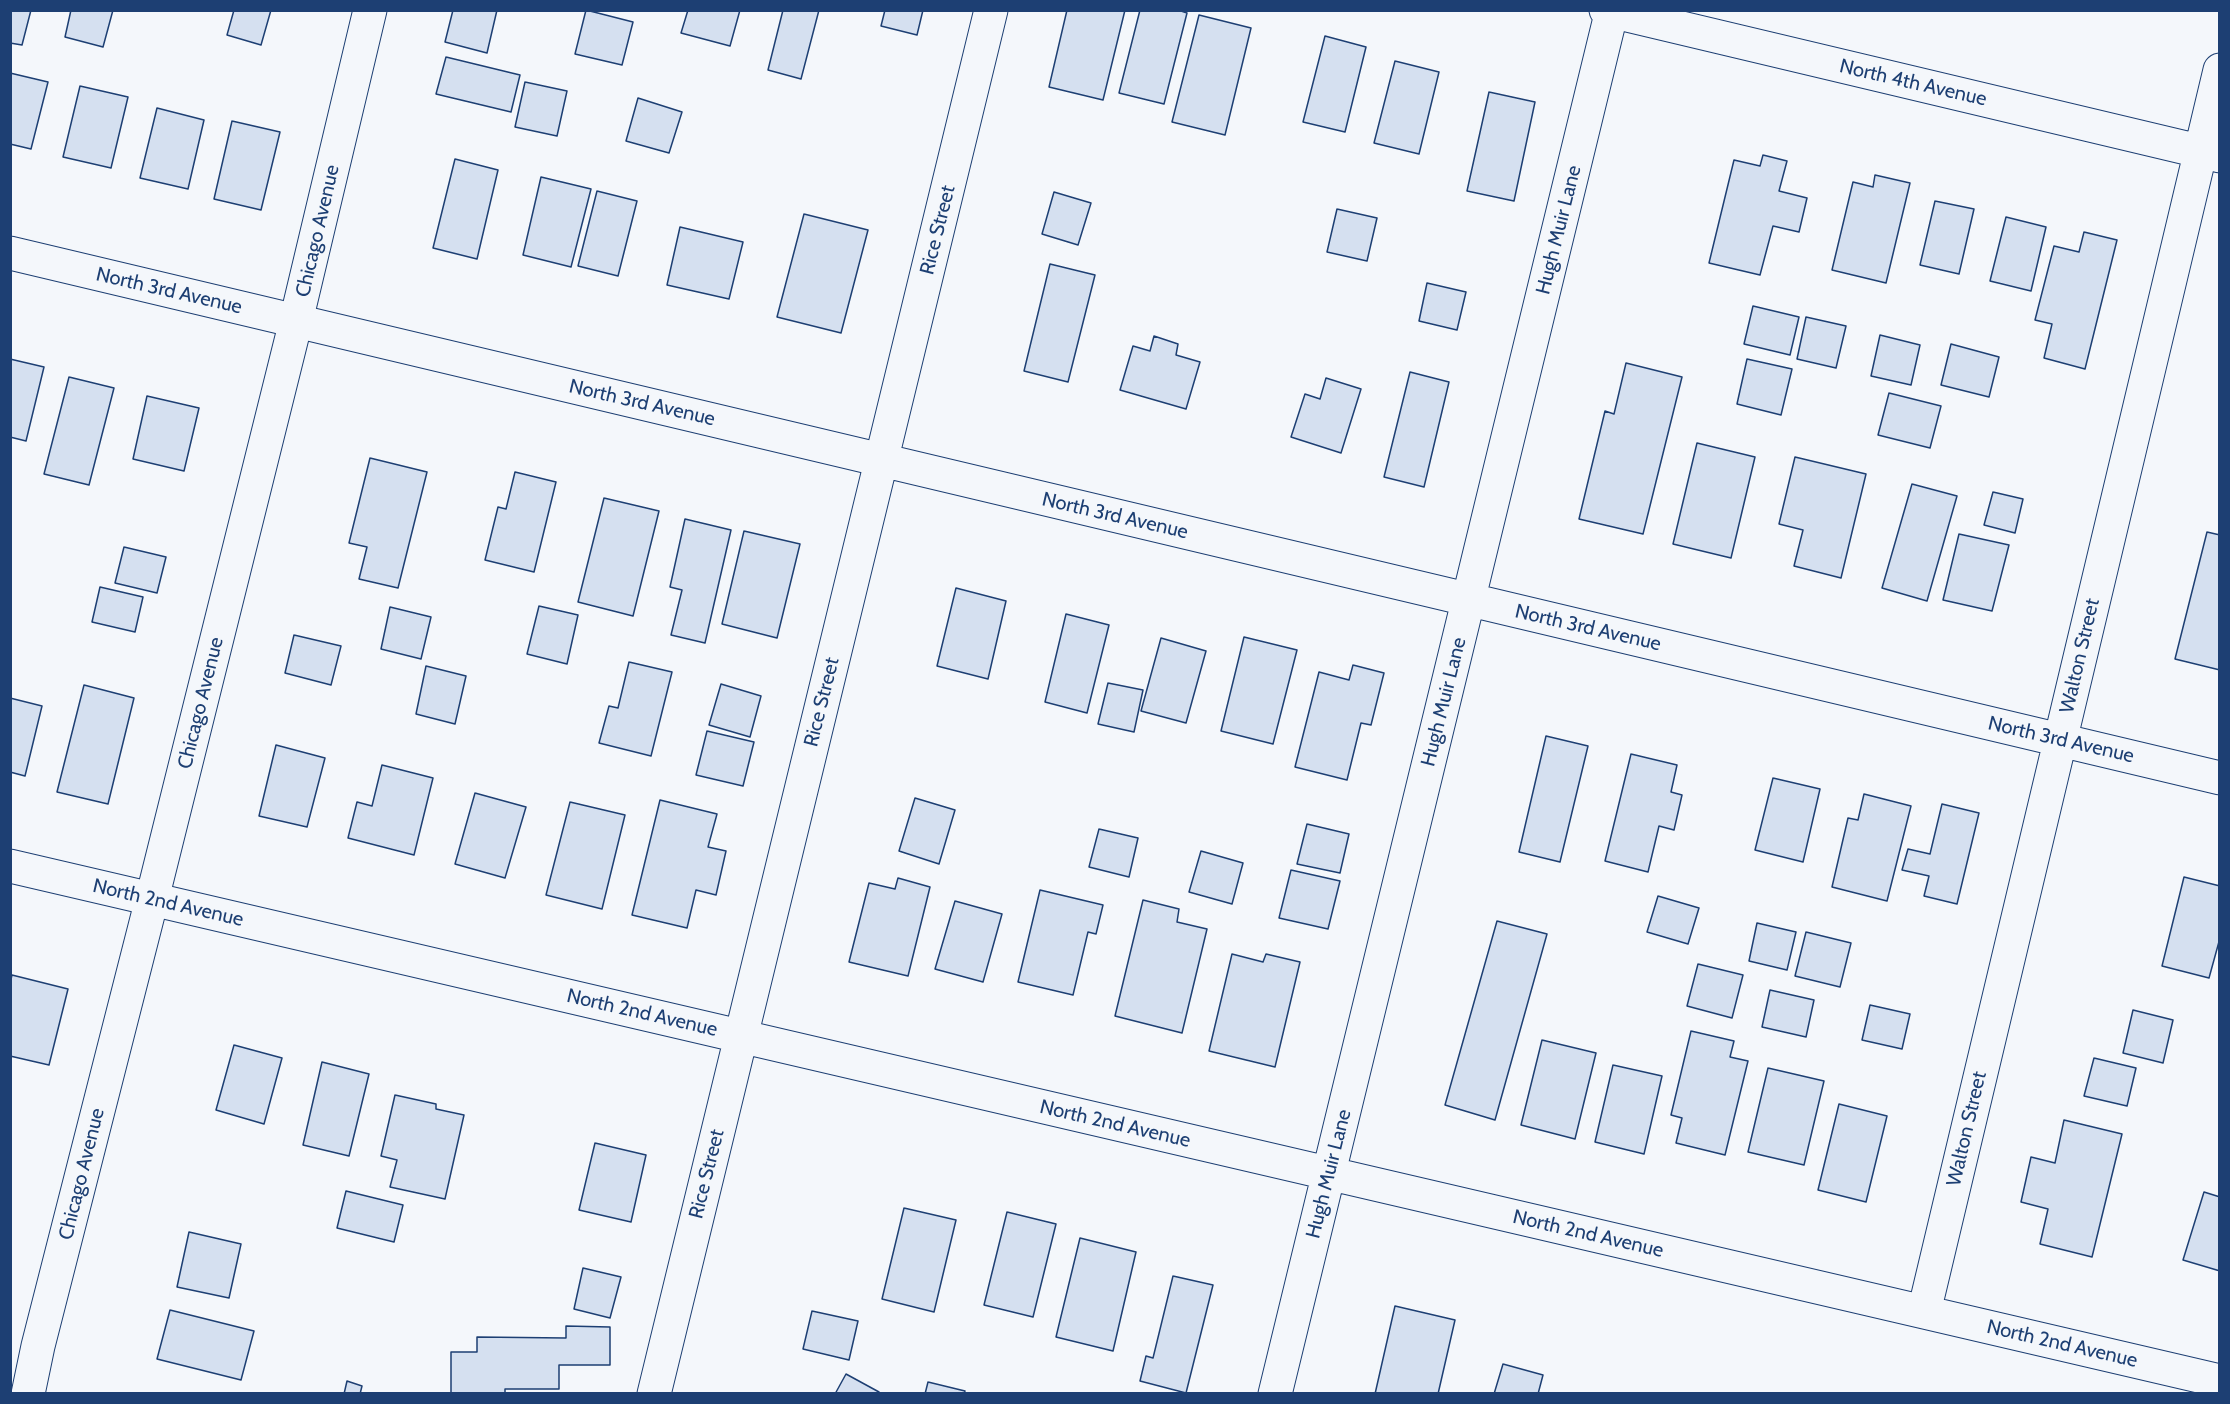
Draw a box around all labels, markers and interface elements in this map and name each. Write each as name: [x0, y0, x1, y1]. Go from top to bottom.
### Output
street label: North 4th Avenue: [1837, 54, 1989, 112]
street label: Chicago Avenue: [291, 163, 345, 299]
street label: Hugh Muir Lane: [1531, 163, 1587, 297]
street label: Rice Street: [915, 183, 961, 277]
street label: North 3rd Avenue: [94, 263, 244, 319]
street label: North 3rd Avenue: [567, 375, 717, 431]
street label: North 3rd Avenue: [1040, 488, 1190, 544]
street label: Walton Street: [2055, 596, 2105, 716]
street label: North 3rd Avenue: [1513, 600, 1663, 656]
street label: Chicago Avenue: [173, 635, 229, 771]
street label: Hugh Muir Lane: [1416, 635, 1472, 769]
street label: Rice Street: [799, 655, 845, 749]
street label: North 3rd Avenue: [1986, 712, 2136, 768]
street label: North 2nd Avenue: [90, 874, 246, 932]
street label: North 2nd Avenue: [564, 984, 720, 1042]
street label: Walton Street: [1942, 1069, 1992, 1189]
street label: North 2nd Avenue: [1037, 1095, 1193, 1153]
street label: Chicago Avenue: [54, 1106, 110, 1242]
street label: Hugh Muir Lane: [1301, 1107, 1357, 1241]
street label: Rice Street: [684, 1127, 730, 1221]
street label: North 2nd Avenue: [1510, 1205, 1666, 1263]
street label: North 2nd Avenue: [1984, 1315, 2140, 1373]

